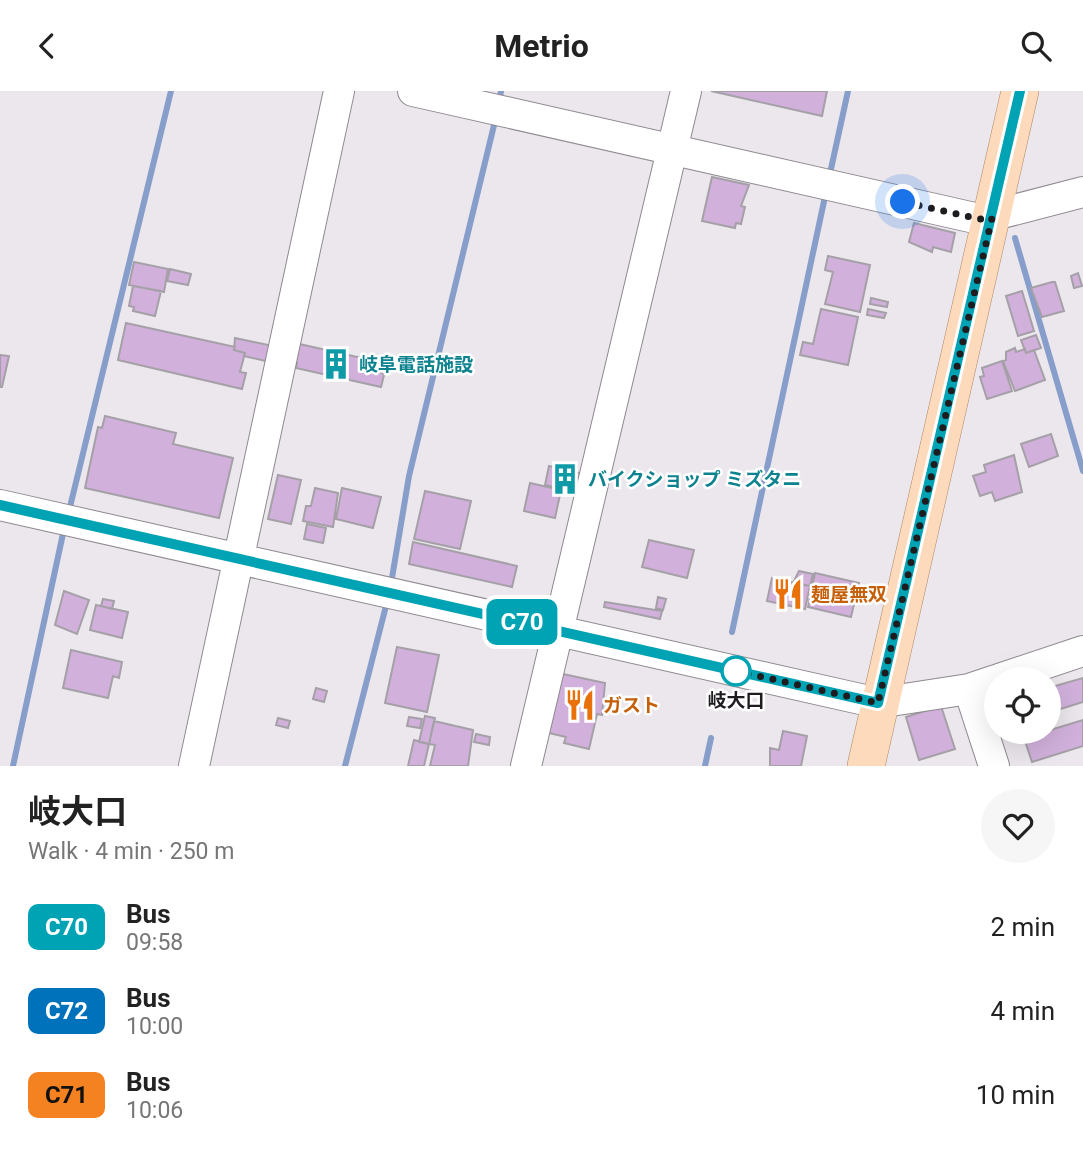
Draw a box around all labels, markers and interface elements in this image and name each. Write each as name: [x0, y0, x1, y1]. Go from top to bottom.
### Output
icon: back: [28, 27, 66, 65]
text: Metrio: [494, 27, 589, 65]
icon: search: [1017, 27, 1055, 65]
your location: [885, 184, 920, 219]
building icon: 岐阜電話施設: [319, 347, 353, 381]
place label: 岐阜電話施設: [359, 353, 473, 376]
building icon: バイクショップ ミズタニ: [548, 462, 582, 496]
place label: バイクショップ ミズタニ: [588, 468, 801, 491]
restaurant icon: 麺屋無双: [771, 577, 805, 611]
place label: 麺屋無双: [811, 583, 887, 606]
line badge: C70: [482, 599, 562, 645]
text: C70: [500, 608, 544, 636]
marker: 岐大口: [721, 656, 751, 686]
map controls: [984, 667, 1061, 744]
button: locate: [984, 667, 1061, 744]
restaurant icon: ガスト: [563, 688, 597, 722]
place label: 岐大口: [707, 689, 765, 712]
place label: ガスト: [603, 694, 660, 717]
button: heart: [981, 789, 1055, 863]
text: 岐大口: [28, 792, 127, 831]
text: Walk · 4 min · 250 m: [28, 838, 234, 865]
text: Bus: [126, 899, 171, 929]
text: 2 min: [990, 912, 1055, 942]
text: C70: [45, 913, 88, 941]
text: 09:58: [126, 929, 183, 956]
text: Bus: [126, 983, 171, 1013]
text: 4 min: [990, 996, 1055, 1026]
text: C72: [45, 997, 88, 1025]
text: 10:00: [126, 1013, 183, 1040]
text: Bus: [126, 1067, 171, 1097]
text: 10 min: [976, 1080, 1055, 1110]
text: C71: [45, 1081, 88, 1109]
text: 10:06: [126, 1097, 183, 1124]

